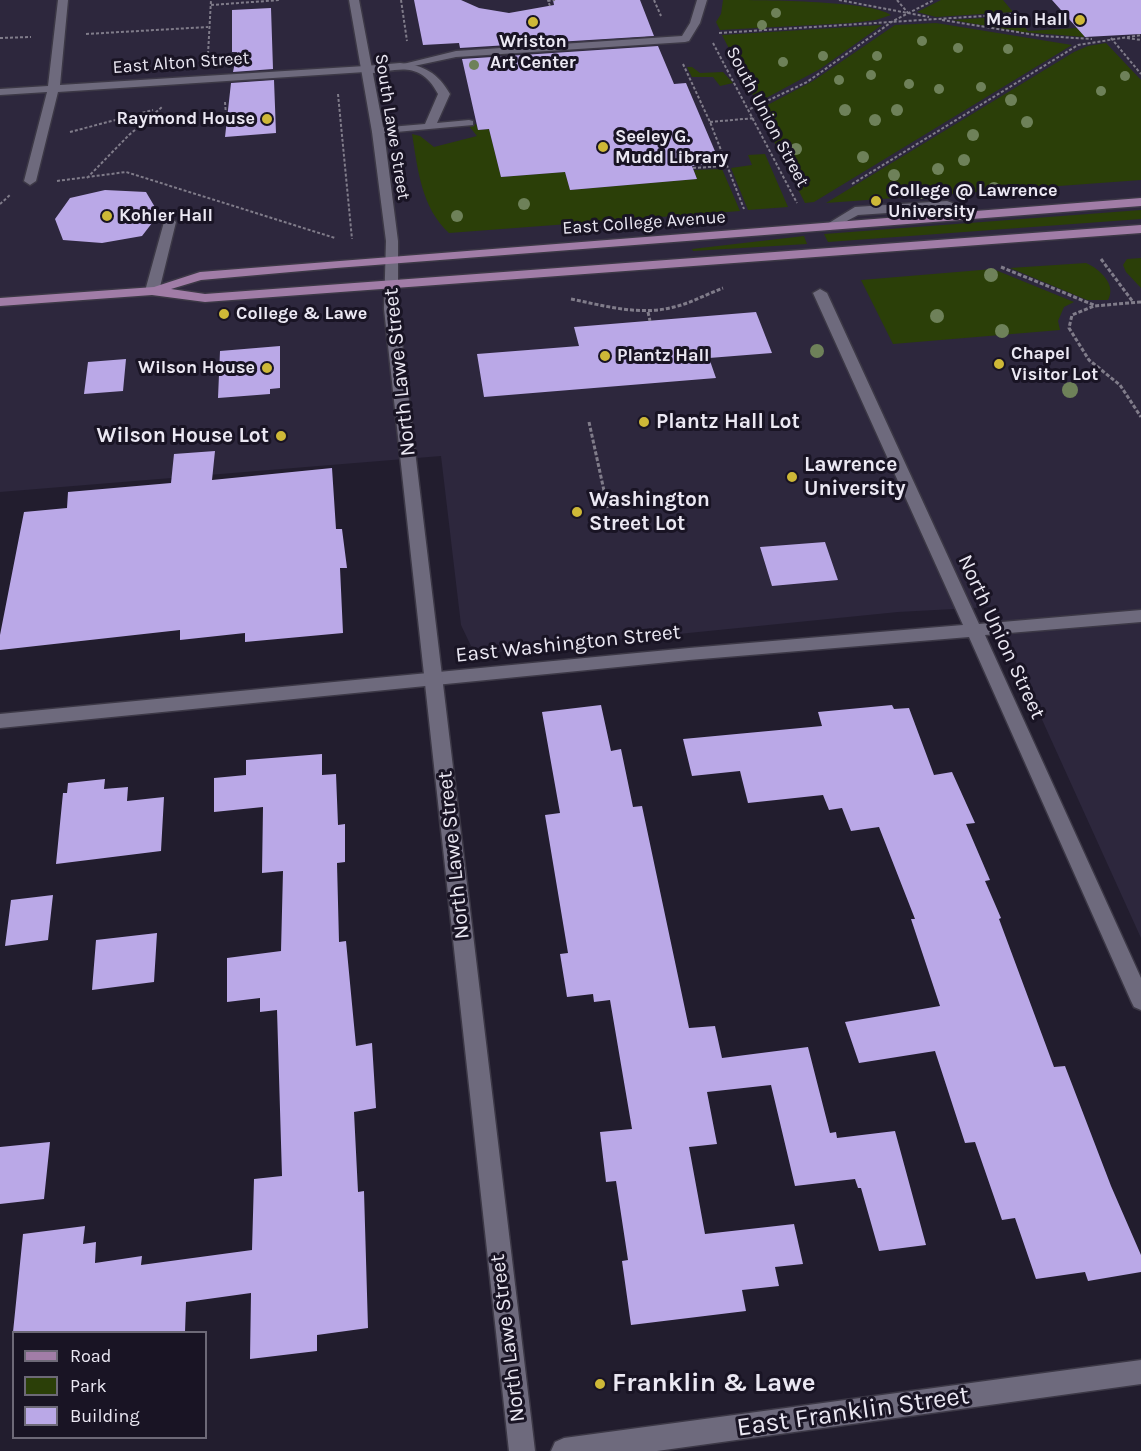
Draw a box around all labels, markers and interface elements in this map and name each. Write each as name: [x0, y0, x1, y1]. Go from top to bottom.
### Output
place label: Main Hall: [986, 9, 1068, 31]
marker: Main Hall: [1073, 13, 1087, 27]
marker: Wriston Art Center: [526, 15, 540, 29]
place label: Wriston Art Center: [490, 31, 576, 74]
street label: South Union Street: [721, 43, 813, 191]
street label: East Alton Street: [112, 47, 250, 79]
street label: South Lawe Street: [370, 52, 414, 202]
place label: Raymond House: [117, 108, 255, 130]
marker: Raymond House: [260, 112, 274, 126]
place label: Seeley G. Mudd Library: [615, 126, 728, 168]
marker: Seeley G. Mudd Library: [596, 140, 610, 154]
place label: College @ Lawrence University: [888, 180, 1058, 222]
marker: College @ Lawrence University: [869, 194, 883, 208]
place label: Kohler Hall: [119, 205, 213, 227]
street label: East College Avenue: [562, 207, 726, 239]
marker: Kohler Hall: [100, 209, 114, 223]
street label: North Lawe Street: [379, 287, 421, 457]
place label: College & Lawe: [236, 303, 367, 325]
marker: College & Lawe: [217, 307, 231, 321]
place label: Chapel Visitor Lot: [1011, 343, 1098, 386]
place label: Plantz Hall: [617, 345, 709, 367]
marker: Plantz Hall: [598, 349, 612, 363]
place label: Wilson House: [138, 357, 255, 379]
marker: Chapel Visitor Lot: [992, 357, 1006, 371]
marker: Wilson House: [260, 361, 274, 375]
place label: Plantz Hall Lot: [656, 409, 800, 435]
marker: Plantz Hall Lot: [637, 415, 651, 429]
place label: Wilson House Lot: [97, 423, 269, 449]
marker: Wilson House Lot: [274, 429, 288, 443]
place label: Lawrence University: [804, 452, 906, 502]
marker: Lawrence University: [785, 470, 799, 484]
place label: Washington Street Lot: [589, 487, 710, 537]
marker: Washington Street Lot: [570, 505, 584, 519]
street label: North Union Street: [952, 551, 1050, 723]
street label: East Washington Street: [454, 620, 682, 668]
street label: North Lawe Street: [433, 770, 475, 940]
street label: North Lawe Street: [485, 1253, 531, 1423]
legend: [12, 1331, 207, 1439]
text: Road: [70, 1345, 111, 1367]
place label: Franklin & Lawe: [612, 1368, 816, 1400]
text: Park: [70, 1375, 107, 1397]
marker: Franklin & Lawe: [593, 1377, 607, 1391]
street label: East Franklin Street: [735, 1380, 971, 1444]
text: Building: [70, 1405, 140, 1427]

